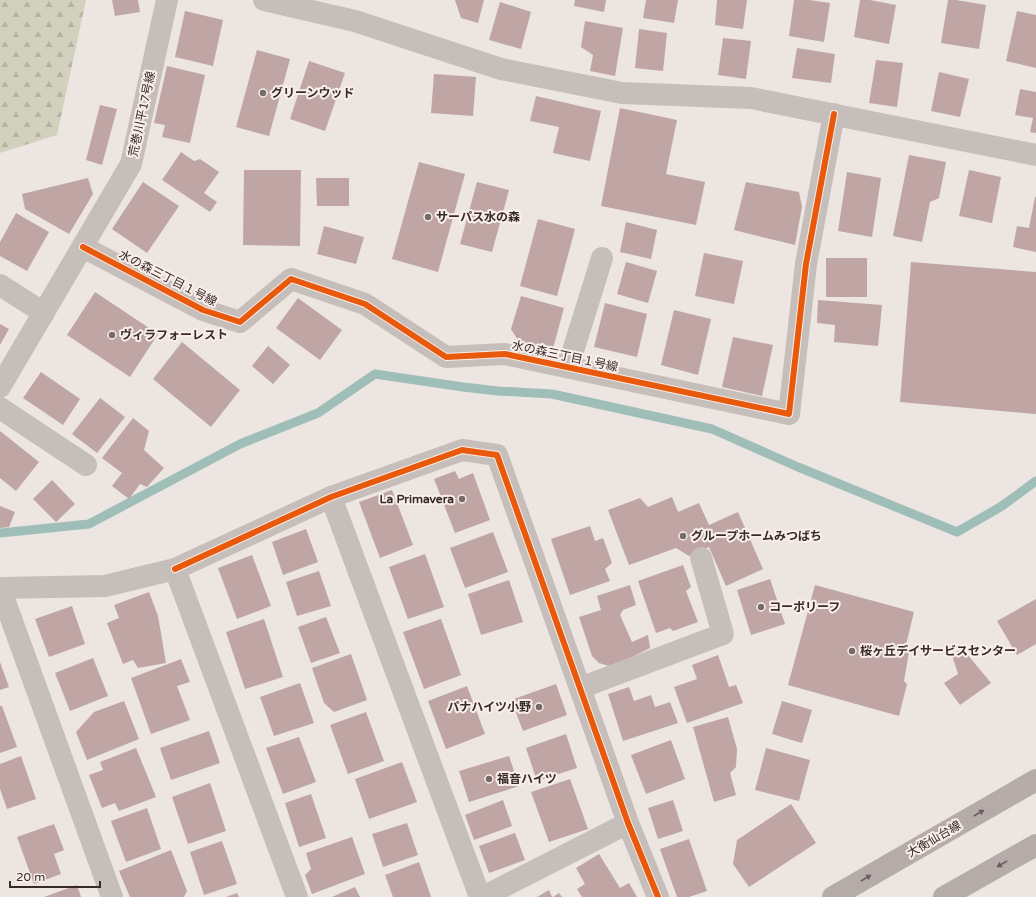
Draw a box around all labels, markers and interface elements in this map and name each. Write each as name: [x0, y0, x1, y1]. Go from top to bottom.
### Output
street label: 荒巻川平17号線: [126, 70, 158, 158]
place label: グリーンウッド: [271, 86, 354, 100]
marker: グリーンウッド: [258, 88, 268, 98]
place label: サーパス水の森: [436, 210, 520, 224]
marker: サーパス水の森: [423, 212, 433, 222]
street label: 水の森三丁目１号線: [117, 247, 219, 309]
place label: ヴィラフォーレスト: [120, 328, 228, 342]
marker: ヴィラフォーレスト: [107, 330, 117, 340]
street label: 水の森三丁目１号線: [511, 338, 619, 374]
place label: La Primavera: [380, 492, 454, 506]
marker: La Primavera: [457, 494, 467, 504]
place label: グループホームみつばち: [691, 529, 822, 543]
marker: グループホームみつばち: [678, 531, 688, 541]
place label: コーポリーフ: [769, 600, 840, 614]
marker: コーポリーフ: [756, 602, 766, 612]
place label: 桜ヶ丘デイサービスセンター: [860, 644, 1016, 658]
marker: 桜ヶ丘デイサービスセンター: [847, 646, 857, 656]
place label: パナハイツ小野: [447, 700, 531, 714]
marker: パナハイツ小野: [534, 702, 544, 712]
place label: 福音ハイツ: [497, 772, 557, 786]
marker: 福音ハイツ: [484, 774, 494, 784]
one-way arrow: [973, 809, 985, 816]
street label: 大衡仙台線: [905, 818, 963, 860]
one-way arrow: [996, 860, 1008, 867]
scale bar: [10, 863, 100, 889]
text: 20 m: [16, 870, 45, 884]
one-way arrow: [860, 874, 872, 881]

